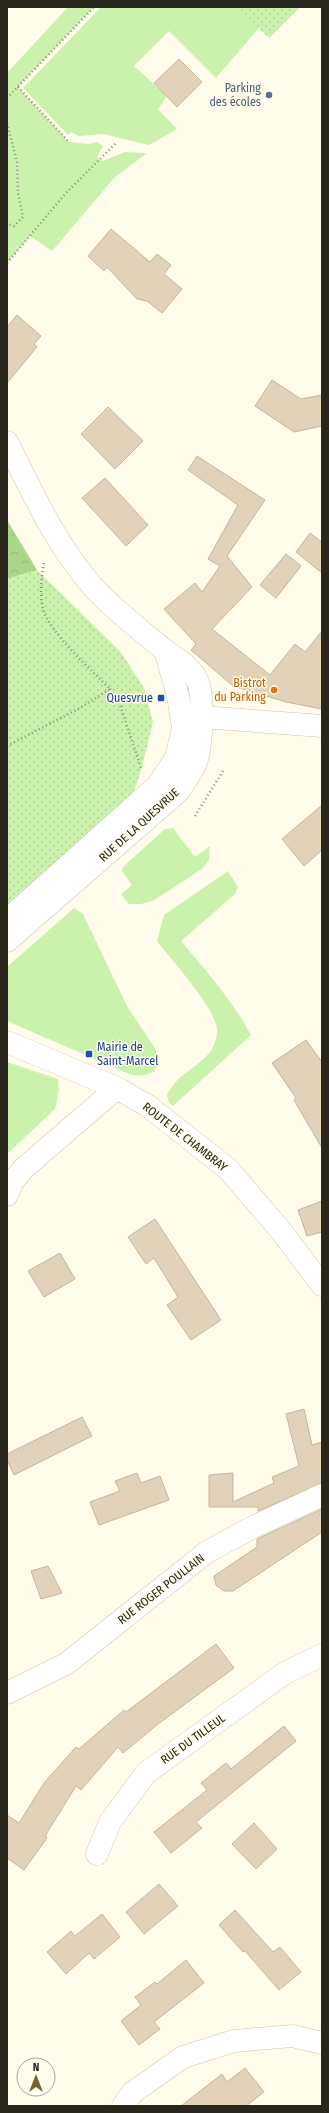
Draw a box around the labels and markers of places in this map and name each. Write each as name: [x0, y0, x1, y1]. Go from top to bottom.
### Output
place label: Parking des écoles: [209, 81, 261, 109]
marker: Parking des écoles: [264, 90, 274, 100]
place label: Bistrot du Parking: [214, 676, 266, 704]
marker: Bistrot du Parking: [269, 685, 279, 695]
place label: Quesvrue: [107, 691, 153, 705]
marker: Quesvrue: [156, 693, 166, 703]
place label: Mairie de Saint-Marcel: [97, 1040, 158, 1068]
marker: Mairie de Saint-Marcel: [84, 1049, 94, 1059]

